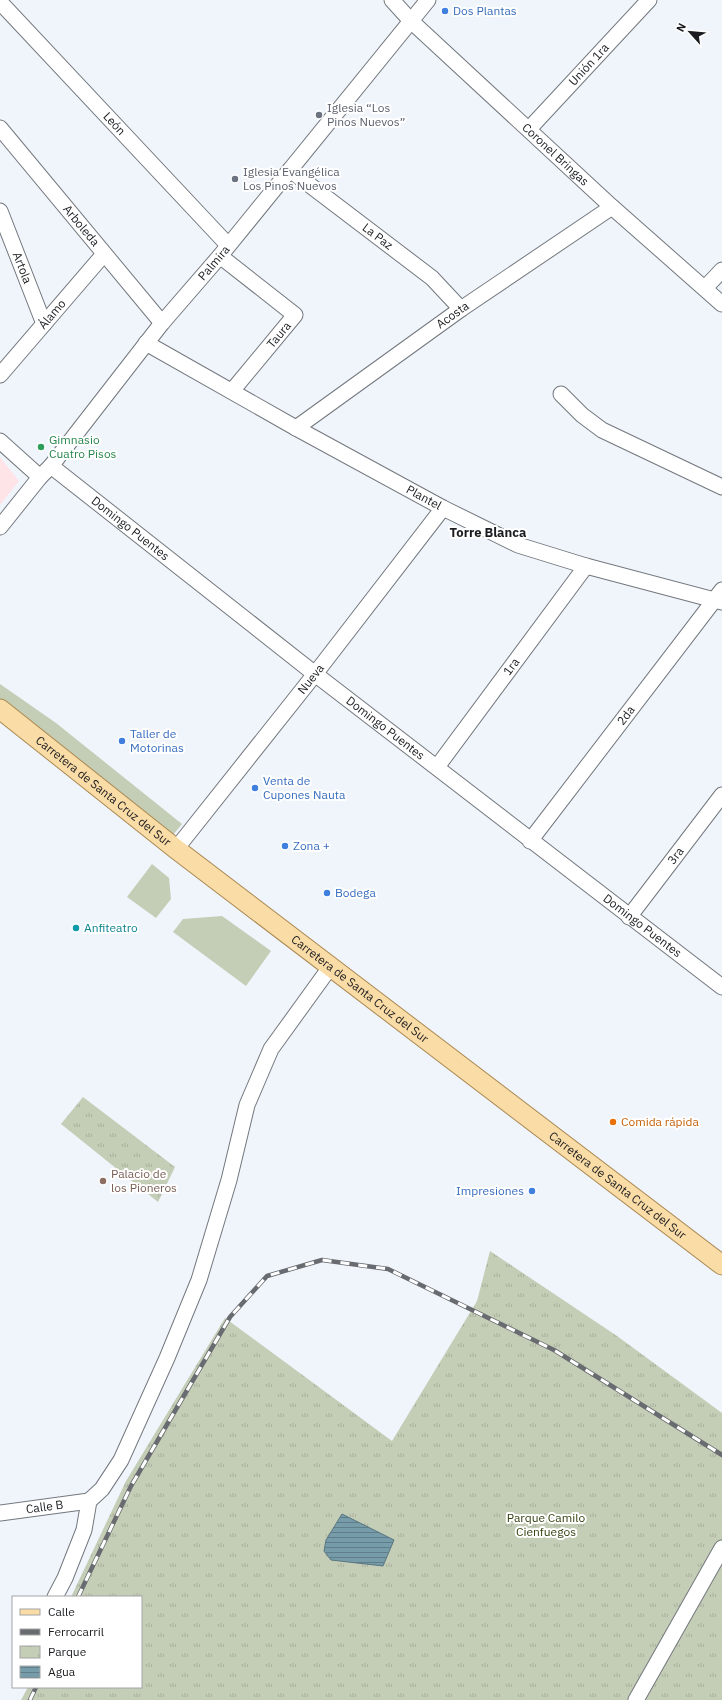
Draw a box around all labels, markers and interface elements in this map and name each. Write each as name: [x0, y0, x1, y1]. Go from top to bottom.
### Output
place label: Dos Plantas: [453, 3, 517, 18]
marker: Dos Plantas: [440, 6, 450, 16]
north arrow: [670, 12, 710, 52]
text: N: [673, 21, 689, 34]
street label: Unión 1ra: [565, 40, 612, 89]
place label: Iglesia “Los Pinos Nuevos”: [327, 100, 405, 129]
street label: León: [100, 109, 129, 138]
marker: Iglesia “Los Pinos Nuevos”: [314, 110, 324, 120]
street label: Coronel Bringas: [519, 120, 592, 189]
place label: Iglesia Evangélica Los Pinos Nuevos: [243, 164, 340, 193]
marker: Iglesia Evangélica Los Pinos Nuevos: [230, 174, 240, 184]
street label: Arboleda: [60, 202, 103, 249]
street label: La Paz: [360, 220, 396, 253]
street label: Palmira: [194, 242, 233, 283]
street label: Artola: [10, 250, 36, 286]
street label: Álamo: [35, 296, 69, 332]
street label: Acosta: [433, 298, 472, 332]
street label: Taura: [263, 318, 294, 351]
place label: Gimnasio Cuatro Pisos: [49, 432, 117, 461]
marker: Gimnasio Cuatro Pisos: [36, 442, 46, 452]
street label: Plantel: [404, 482, 444, 513]
street label: Domingo Puentes: [89, 493, 173, 564]
district label: Torre Blanca: [450, 524, 526, 541]
street label: 1ra: [500, 654, 523, 678]
street label: Nueva: [294, 660, 327, 697]
street label: Domingo Puentes: [344, 693, 428, 763]
street label: 2da: [613, 702, 638, 728]
place label: Taller de Motorinas: [130, 726, 184, 755]
street label: Carretera de Santa Cruz del Sur: [33, 732, 175, 850]
marker: Taller de Motorinas: [117, 736, 127, 746]
place label: Venta de Cupones Nauta: [263, 773, 346, 802]
marker: Venta de Cupones Nauta: [250, 783, 260, 793]
place label: Zona +: [293, 838, 330, 853]
marker: Zona +: [280, 841, 290, 851]
street label: 3ra: [664, 843, 687, 867]
place label: Bodega: [335, 885, 376, 900]
marker: Bodega: [322, 888, 332, 898]
street label: Domingo Puentes: [600, 890, 685, 960]
place label: Anfiteatro: [84, 920, 138, 935]
marker: Anfiteatro: [71, 923, 81, 933]
street label: Carretera de Santa Cruz del Sur: [288, 932, 432, 1046]
place label: Comida rápida: [621, 1114, 700, 1129]
marker: Comida rápida: [608, 1117, 618, 1127]
street label: Carretera de Santa Cruz del Sur: [546, 1128, 690, 1242]
place label: Palacio de los Pioneros: [111, 1166, 177, 1195]
marker: Palacio de los Pioneros: [98, 1176, 108, 1186]
place label: Impresiones: [456, 1183, 524, 1198]
marker: Impresiones: [527, 1186, 537, 1196]
street label: Calle B: [25, 1497, 64, 1516]
park label: Parque Camilo Cienfuegos: [507, 1510, 585, 1539]
legend: [12, 1596, 142, 1688]
text: Calle: [48, 1604, 75, 1619]
text: Ferrocarril: [48, 1624, 104, 1639]
text: Parque: [48, 1644, 87, 1659]
text: Agua: [48, 1664, 76, 1679]

